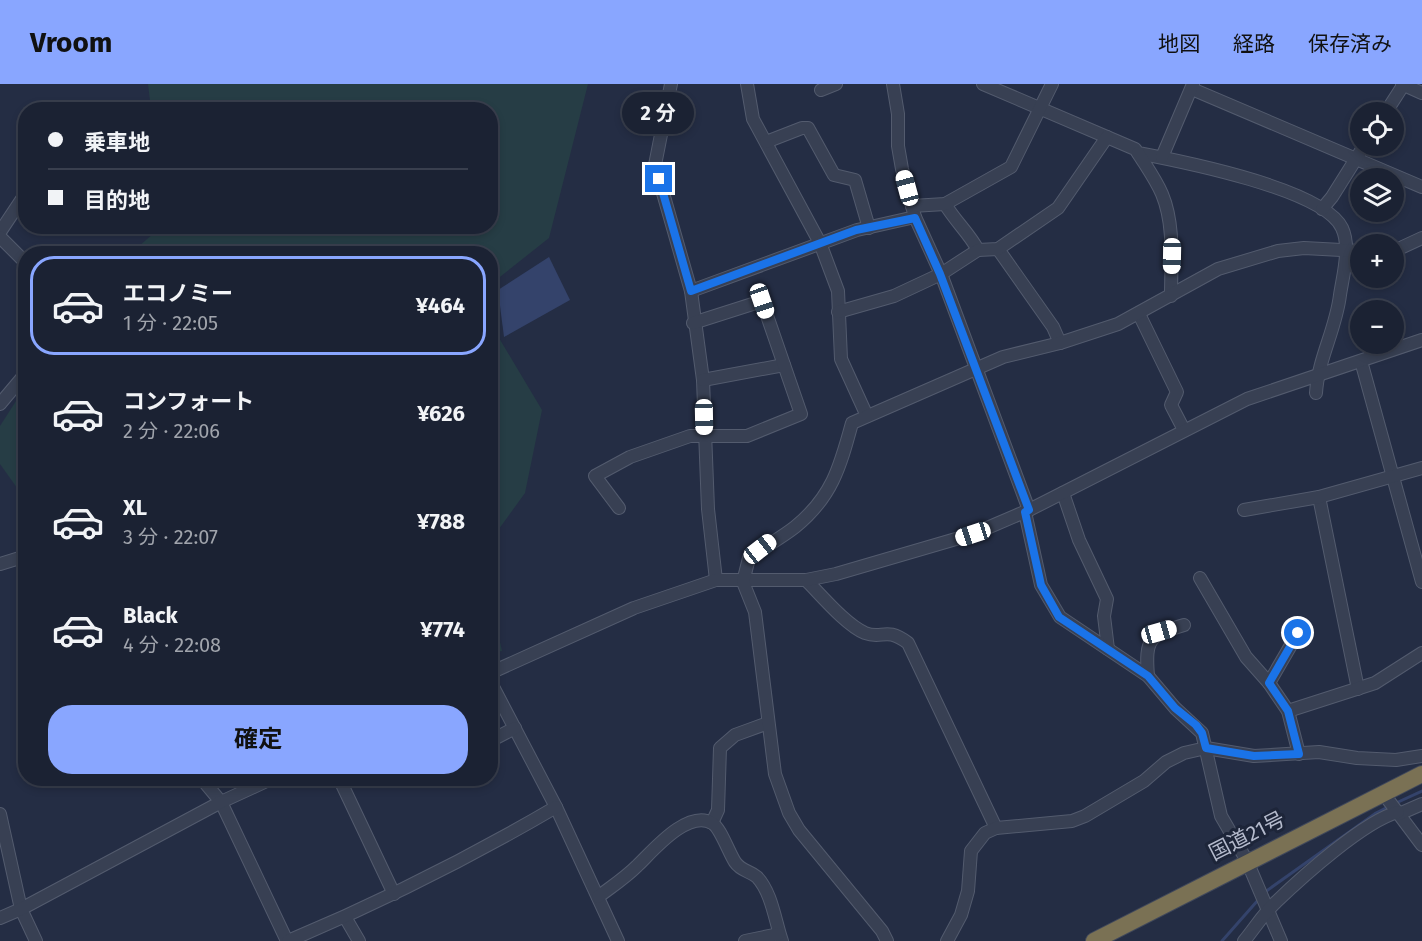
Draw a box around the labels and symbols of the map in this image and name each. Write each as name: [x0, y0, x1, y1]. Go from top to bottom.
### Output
callout: 2 分: [623, 92, 695, 134]
route end: [645, 165, 672, 192]
car: [894, 168, 920, 208]
car: [1163, 238, 1181, 274]
car: [748, 281, 776, 321]
car: [695, 399, 713, 435]
car: [953, 520, 993, 548]
car: [740, 531, 780, 567]
car: [1139, 618, 1179, 646]
route start: [1284, 619, 1311, 646]
street label: 国道21号: [1205, 806, 1289, 866]

